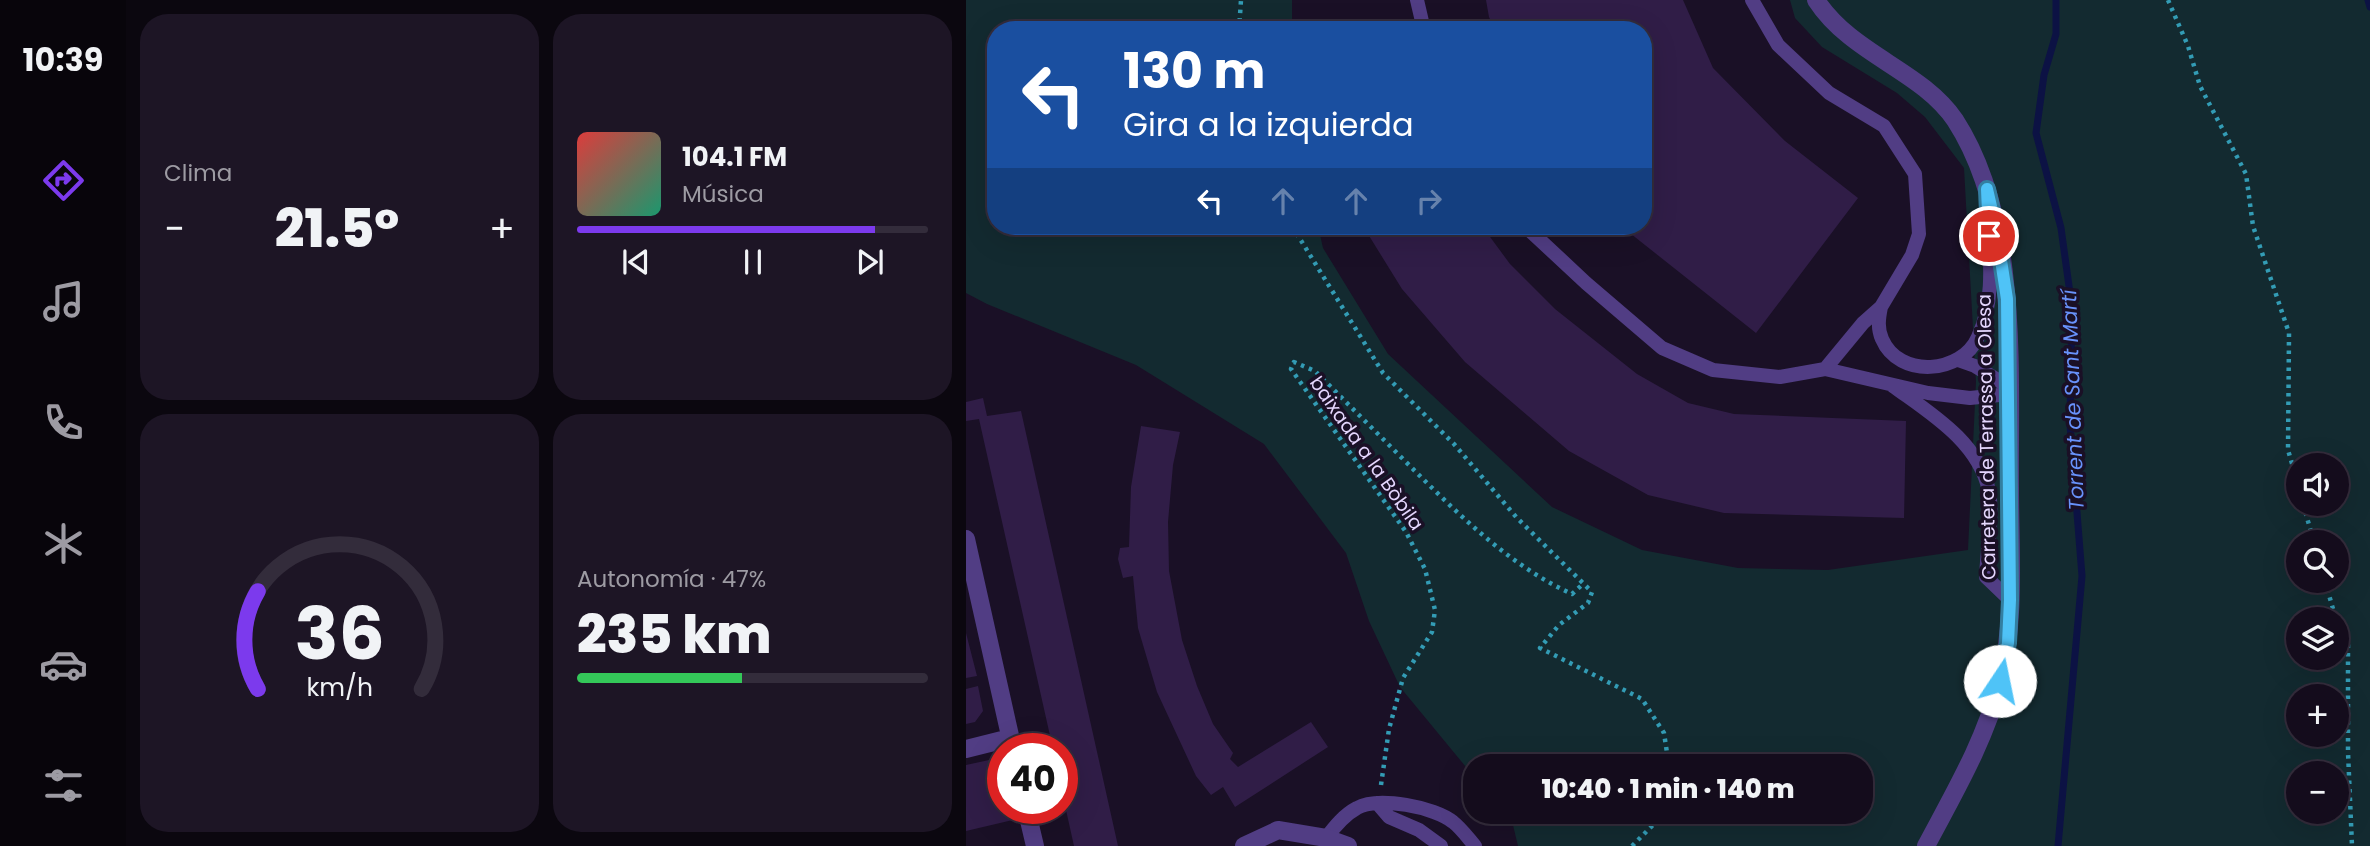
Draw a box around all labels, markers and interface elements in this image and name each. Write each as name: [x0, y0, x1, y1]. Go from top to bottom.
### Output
text: 10:39: [22, 37, 104, 82]
text: 130 m: [1123, 37, 1265, 105]
icon: left: [1008, 49, 1099, 140]
text: Gira a la izquierda: [1123, 102, 1414, 147]
text: 104.1 FM: [682, 139, 787, 175]
icon: directions: [39, 156, 88, 205]
text: Clima: [164, 157, 232, 189]
text: Música: [682, 178, 764, 210]
icon: left: [1191, 182, 1229, 220]
icon: ahead: [1264, 182, 1302, 220]
icon: ahead: [1337, 182, 1375, 220]
icon: right: [1410, 182, 1448, 220]
text: 21.5°: [275, 192, 399, 265]
text: −: [164, 202, 185, 255]
text: +: [489, 202, 515, 255]
pin: [1959, 206, 2019, 266]
icon: arrive: [1970, 217, 2008, 255]
icon: previous: [617, 243, 655, 281]
icon: pause: [734, 243, 772, 281]
icon: next: [851, 243, 889, 281]
icon: music: [39, 277, 88, 326]
water label: Torrent de Sant Martí: [2054, 287, 2091, 511]
street label: Carretera de Terrassa a Olesa: [1971, 294, 2002, 580]
street label: baixada a la Bòbila: [1303, 371, 1430, 536]
icon: phone: [39, 398, 88, 447]
map controls: [2286, 453, 2349, 824]
button: sound: [2286, 453, 2349, 516]
icon: climate: [39, 519, 88, 568]
button: search: [2286, 530, 2349, 593]
text: Autonomía · 47%: [577, 563, 766, 595]
text: 36: [294, 583, 385, 684]
text: 235 km: [577, 598, 771, 671]
button: layers: [2286, 607, 2349, 670]
icon: car: [39, 640, 88, 689]
position arrow: [1963, 644, 2037, 718]
text: km/h: [306, 670, 373, 705]
button: +: [2286, 684, 2349, 747]
speed limit sign: 40: [987, 733, 1078, 824]
icon: filters: [39, 761, 88, 810]
button: −: [2286, 761, 2349, 824]
text: 10:40 · 1 min · 140 m: [1541, 771, 1795, 807]

